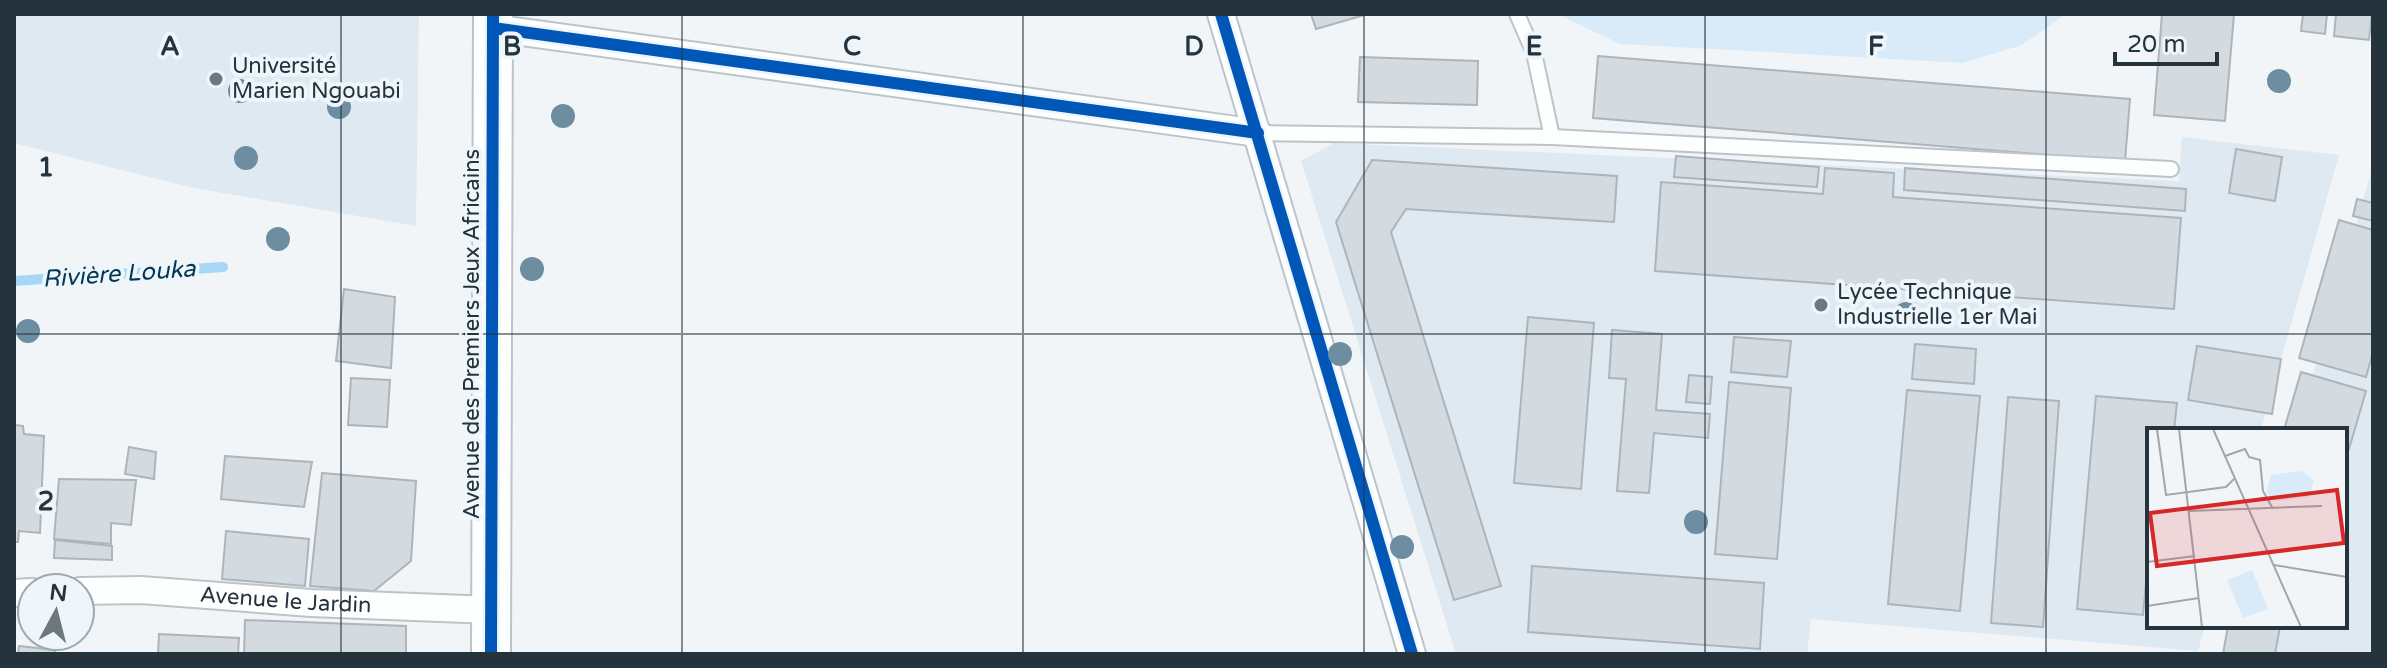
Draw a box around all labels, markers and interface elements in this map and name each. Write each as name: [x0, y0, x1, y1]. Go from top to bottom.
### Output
scale bar: [2115, 16, 2217, 66]
text: 20 m: [2127, 30, 2185, 59]
text: A: [160, 31, 180, 62]
text: B: [503, 31, 521, 62]
text: C: [843, 31, 861, 62]
text: D: [1184, 31, 1204, 62]
text: E: [1526, 31, 1542, 62]
text: F: [1868, 31, 1884, 62]
place label: Université Marien Ngouabi: [232, 53, 401, 104]
marker: Université Marien Ngouabi: [207, 70, 225, 88]
street label: Avenue des Premiers Jeux Africains: [459, 149, 485, 519]
text: 1: [38, 152, 54, 183]
water label: Rivière Louka: [41, 254, 197, 294]
place label: Lycée Technique Industrielle 1er Mai: [1837, 279, 2038, 330]
marker: Lycée Technique Industrielle 1er Mai: [1812, 296, 1830, 314]
inset map: [2147, 428, 2347, 628]
text: 2: [38, 486, 54, 517]
north arrow: [16, 572, 96, 652]
text: N: [48, 579, 69, 607]
street label: Avenue le Jardin: [199, 582, 372, 618]

